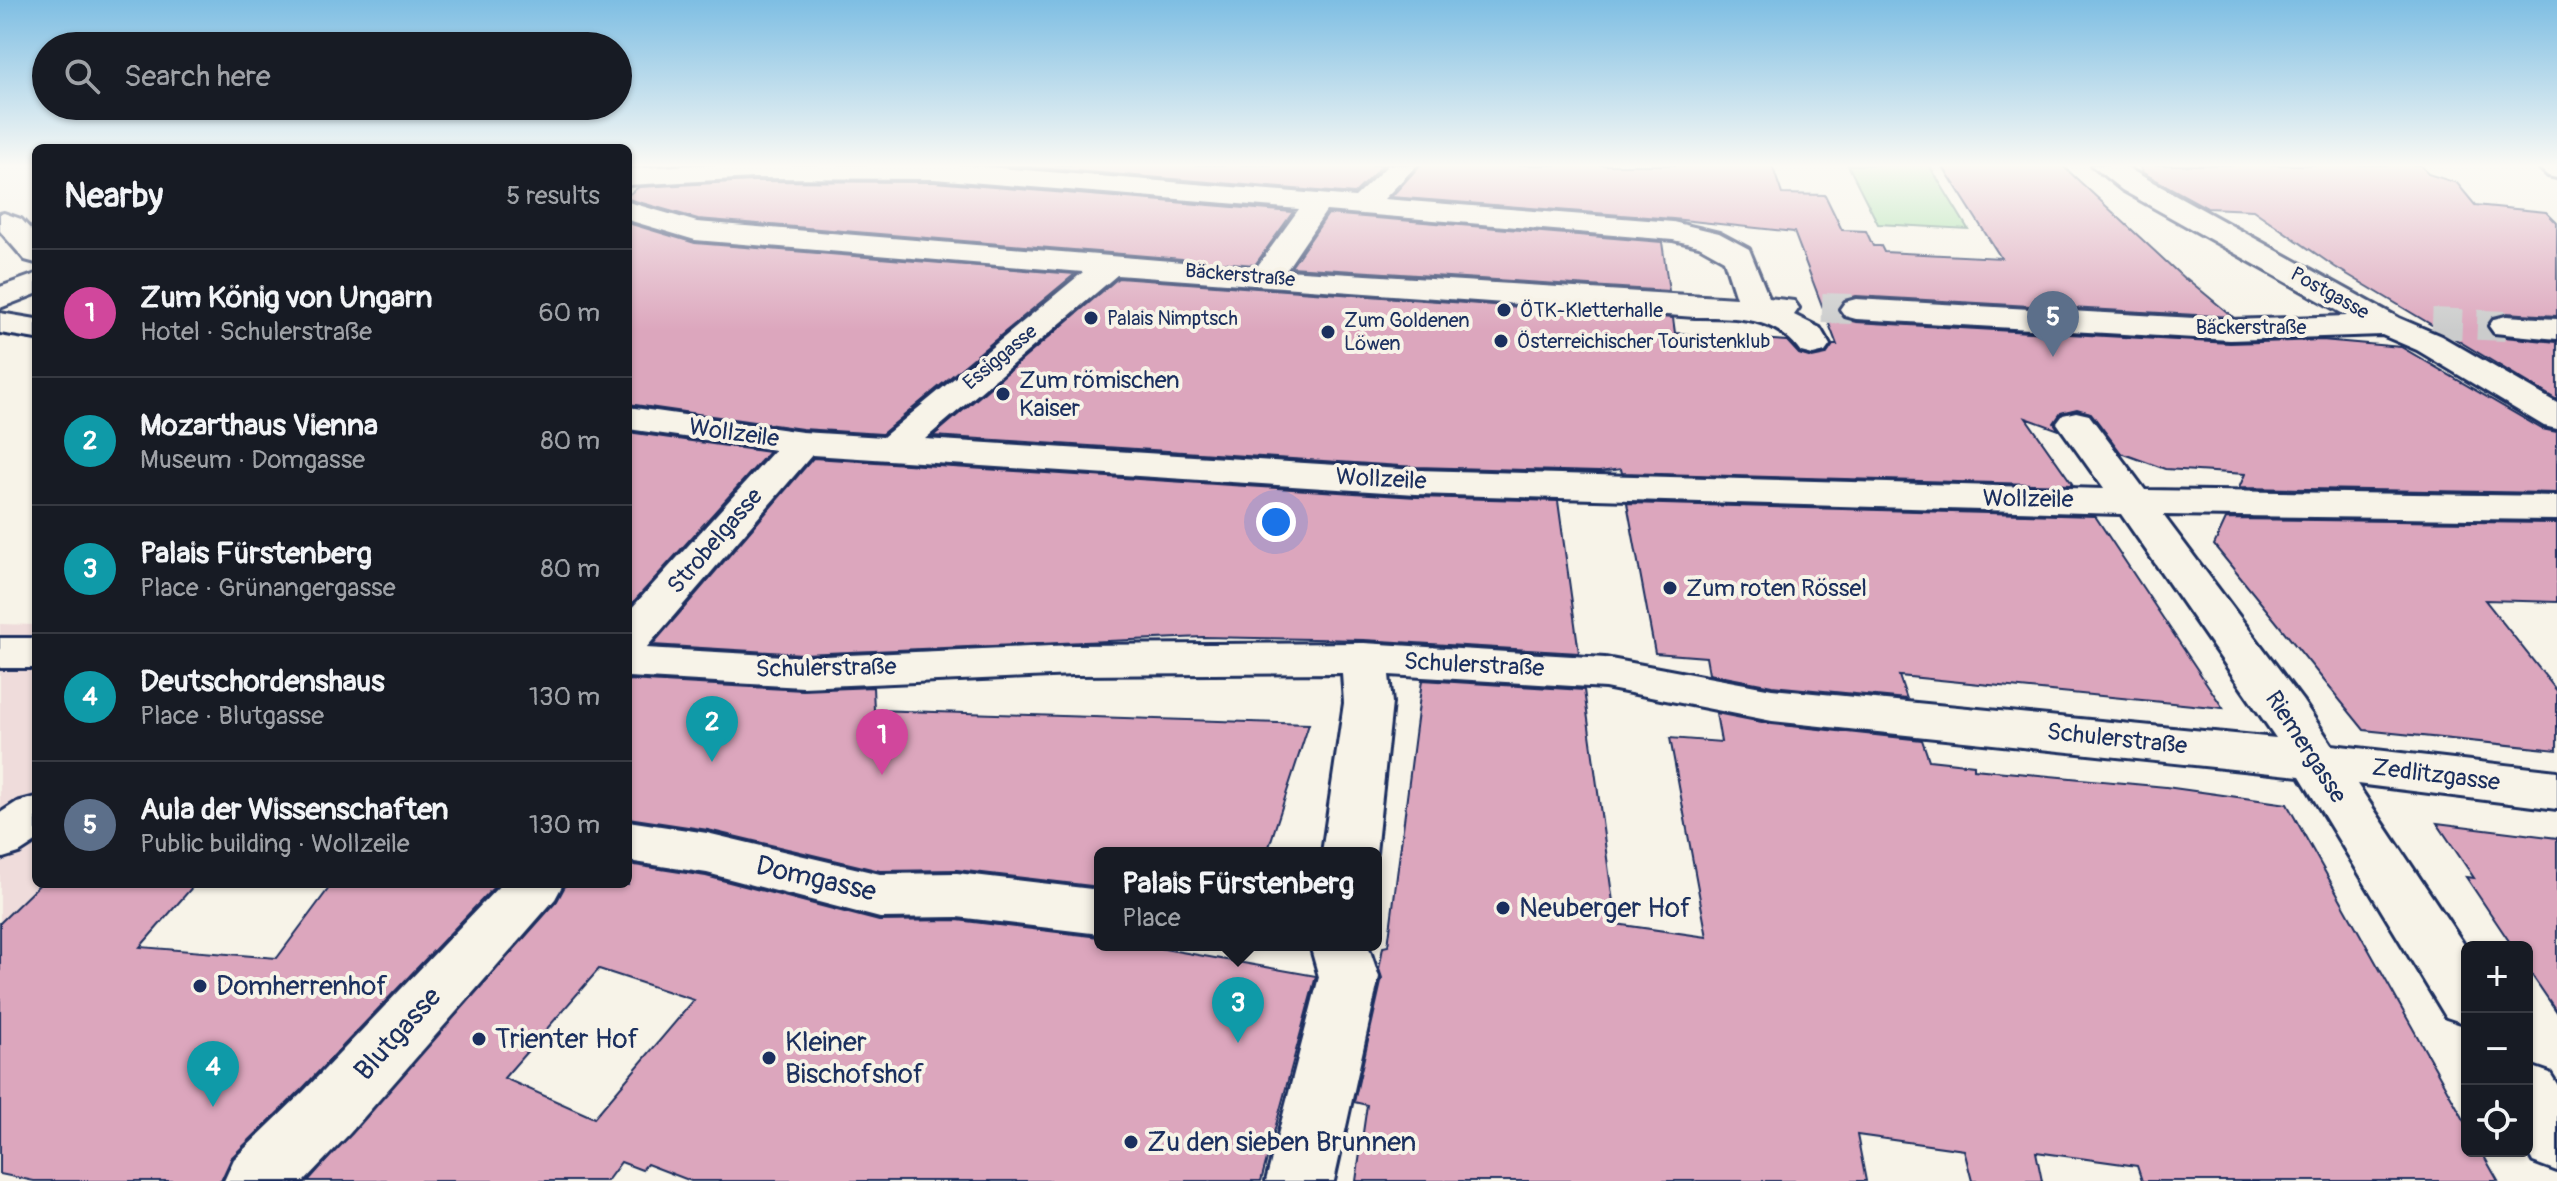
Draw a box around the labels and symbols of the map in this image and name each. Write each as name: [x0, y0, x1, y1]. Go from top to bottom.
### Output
street label: Bäckerstraße: [1184, 258, 1296, 292]
street label: Postgasse: [2286, 261, 2374, 325]
pin: 5: [2027, 291, 2079, 357]
place label: ÖTK-Kletterhalle: [1520, 298, 1663, 323]
marker: ÖTK-Kletterhalle: [1495, 301, 1513, 319]
place label: Palais Nimptsch: [1107, 306, 1238, 331]
place label: Zum Goldenen Löwen: [1344, 308, 1470, 356]
marker: Palais Nimptsch: [1082, 309, 1100, 327]
street label: Bäckerstraße: [2196, 315, 2306, 340]
street label: Essiggasse: [958, 319, 1042, 395]
marker: Zum Goldenen Löwen: [1319, 323, 1337, 341]
place label: Österreichischer Touristenklub: [1517, 329, 1770, 354]
marker: Österreichischer Touristenklub: [1492, 332, 1510, 350]
place label: Zum römischen Kaiser: [1019, 366, 1180, 423]
marker: Zum römischen Kaiser: [994, 385, 1012, 403]
street label: Wollzeile: [687, 412, 781, 454]
street label: Wollzeile: [1335, 462, 1427, 496]
street label: Strobelgasse: [661, 482, 769, 600]
street label: Wollzeile: [1982, 484, 2074, 514]
your location: [1256, 502, 1296, 542]
place label: Zum roten Rössel: [1686, 574, 1867, 603]
marker: Zum roten Rössel: [1661, 579, 1679, 597]
street label: Schulerstraße: [1403, 647, 1545, 683]
street label: Schulerstraße: [755, 652, 897, 684]
street label: Riemergasse: [2259, 685, 2353, 809]
pin: 2: [686, 696, 738, 762]
pin: 1: [856, 709, 908, 775]
street label: Schulerstraße: [2046, 717, 2189, 761]
street label: Zedlitzgasse: [2370, 753, 2502, 797]
street label: Domgasse: [752, 848, 880, 910]
place label: Neuberger Hof: [1519, 891, 1691, 926]
marker: Neuberger Hof: [1494, 899, 1512, 917]
place label: Domherrenhof: [216, 969, 388, 1004]
marker: Domherrenhof: [191, 977, 209, 995]
pin: 3: [1212, 977, 1264, 1043]
street label: Blutgasse: [347, 980, 449, 1088]
place label: Trienter Hof: [495, 1022, 639, 1057]
place label: Kleiner Bischofshof: [785, 1025, 924, 1092]
marker: Trienter Hof: [470, 1030, 488, 1048]
pin: 4: [187, 1041, 239, 1107]
marker: Kleiner Bischofshof: [760, 1049, 778, 1067]
place label: Zu den sieben Brunnen: [1147, 1125, 1416, 1160]
marker: Zu den sieben Brunnen: [1122, 1133, 1140, 1151]

